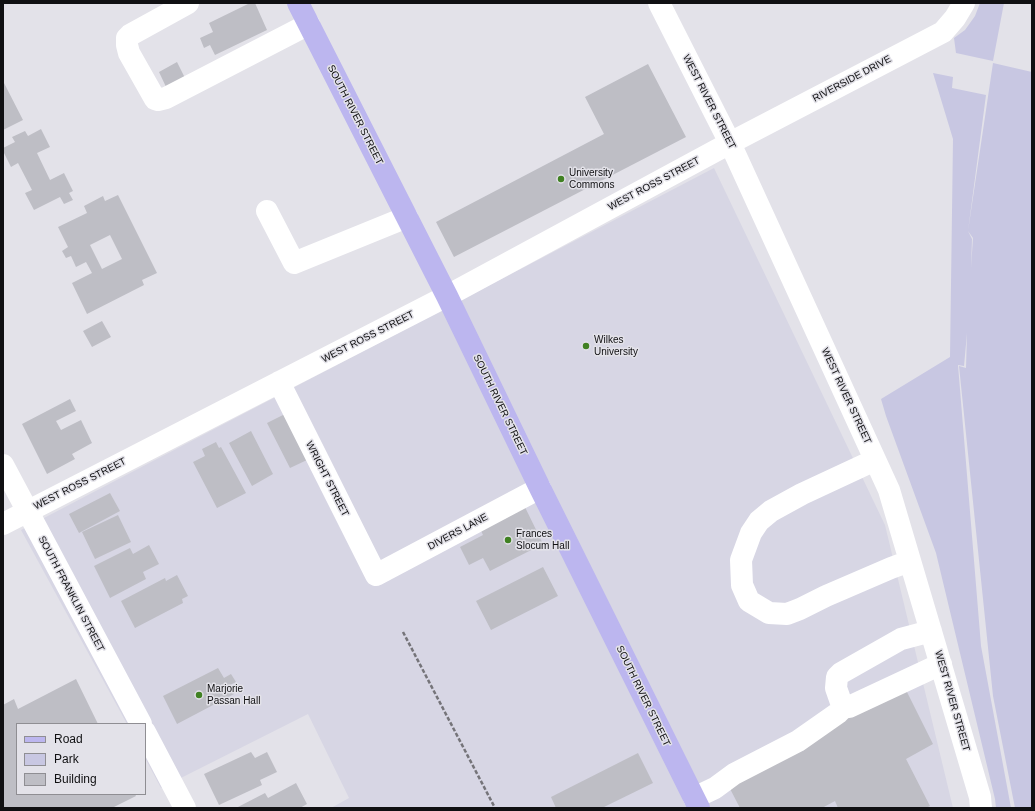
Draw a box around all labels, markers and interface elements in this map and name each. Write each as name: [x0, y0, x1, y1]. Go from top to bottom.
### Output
street label: WEST RIVER STREET: [680, 53, 738, 151]
street label: RIVERSIDE DRIVE: [811, 53, 893, 105]
street label: SOUTH RIVER STREET: [325, 63, 385, 167]
street label: WEST ROSS STREET: [606, 155, 702, 213]
place label: University Commons: [569, 167, 615, 190]
marker: University Commons: [556, 174, 566, 184]
street label: WEST ROSS STREET: [320, 308, 416, 366]
place label: Wilkes University: [594, 334, 638, 358]
marker: Wilkes University: [581, 341, 591, 351]
street label: WEST RIVER STREET: [818, 346, 874, 446]
street label: SOUTH RIVER STREET: [470, 353, 530, 457]
street label: WRIGHT STREET: [303, 439, 351, 519]
street label: WEST ROSS STREET: [32, 455, 128, 513]
street label: DIVERS LANE: [426, 511, 490, 553]
place label: Frances Slocum Hall: [516, 528, 569, 552]
street label: SOUTH FRANKLIN STREET: [35, 534, 107, 654]
marker: Frances Slocum Hall: [503, 535, 513, 545]
street label: SOUTH RIVER STREET: [613, 644, 673, 748]
street label: WEST RIVER STREET: [932, 649, 972, 753]
place label: Marjorie Passan Hall: [207, 683, 260, 706]
marker: Marjorie Passan Hall: [194, 690, 204, 700]
legend: [16, 723, 146, 795]
text: Road: [54, 732, 83, 746]
text: Park: [54, 752, 79, 766]
text: Building: [54, 772, 97, 786]

